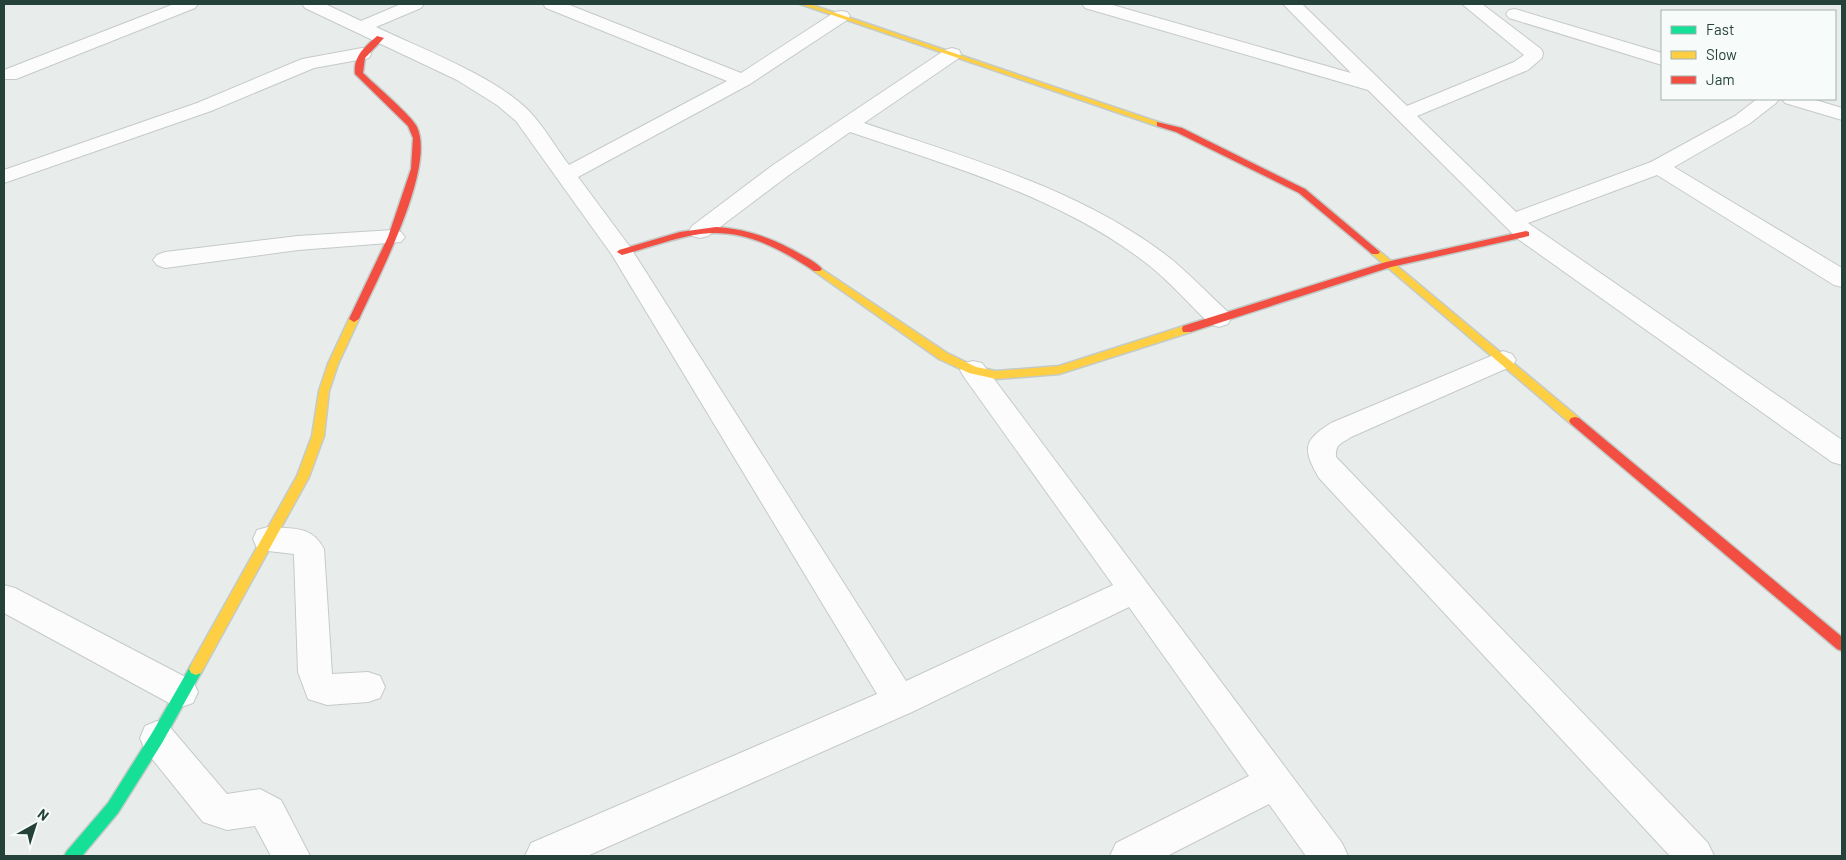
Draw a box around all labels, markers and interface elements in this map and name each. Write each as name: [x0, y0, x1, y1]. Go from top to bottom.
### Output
legend: [1661, 10, 1836, 100]
text: Fast: [1706, 20, 1734, 38]
text: Slow: [1706, 45, 1737, 63]
text: Jam: [1706, 70, 1735, 88]
north arrow: [10, 800, 60, 850]
text: N: [35, 805, 52, 824]

